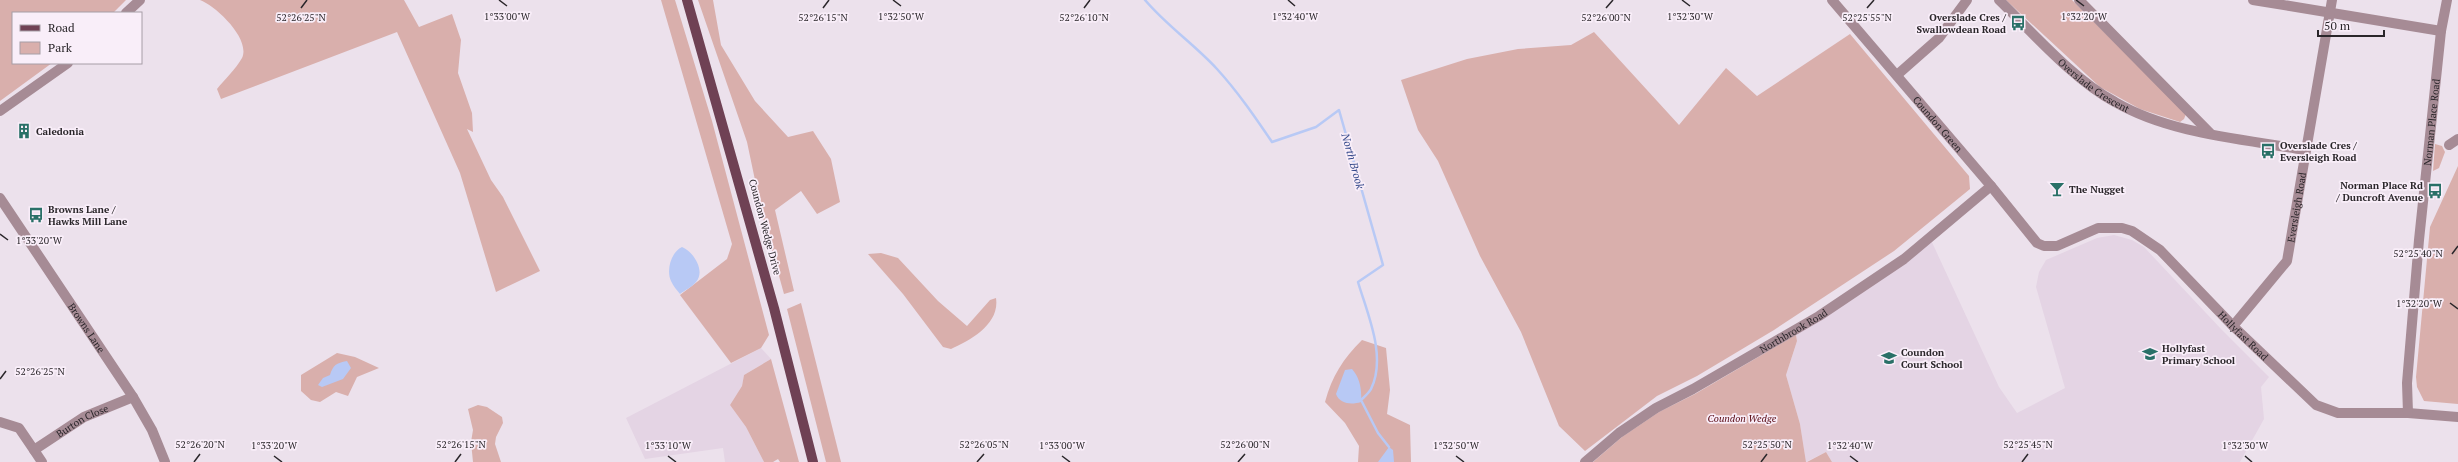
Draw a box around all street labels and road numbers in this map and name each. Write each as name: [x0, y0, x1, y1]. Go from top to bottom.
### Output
street label: Overslade Crescent: [2055, 55, 2132, 115]
street label: Norman Place Road: [2420, 78, 2442, 166]
street label: Coundon Green: [1910, 93, 1966, 155]
street label: Eversleigh Road: [2284, 171, 2309, 243]
street label: Coundon Wedge Drive: [746, 178, 784, 276]
street label: Browns Lane: [65, 300, 108, 355]
street label: Northbrook Road: [1757, 305, 1830, 356]
street label: Hollyfast Road: [2215, 308, 2272, 363]
street label: Burton Close: [54, 401, 110, 440]

